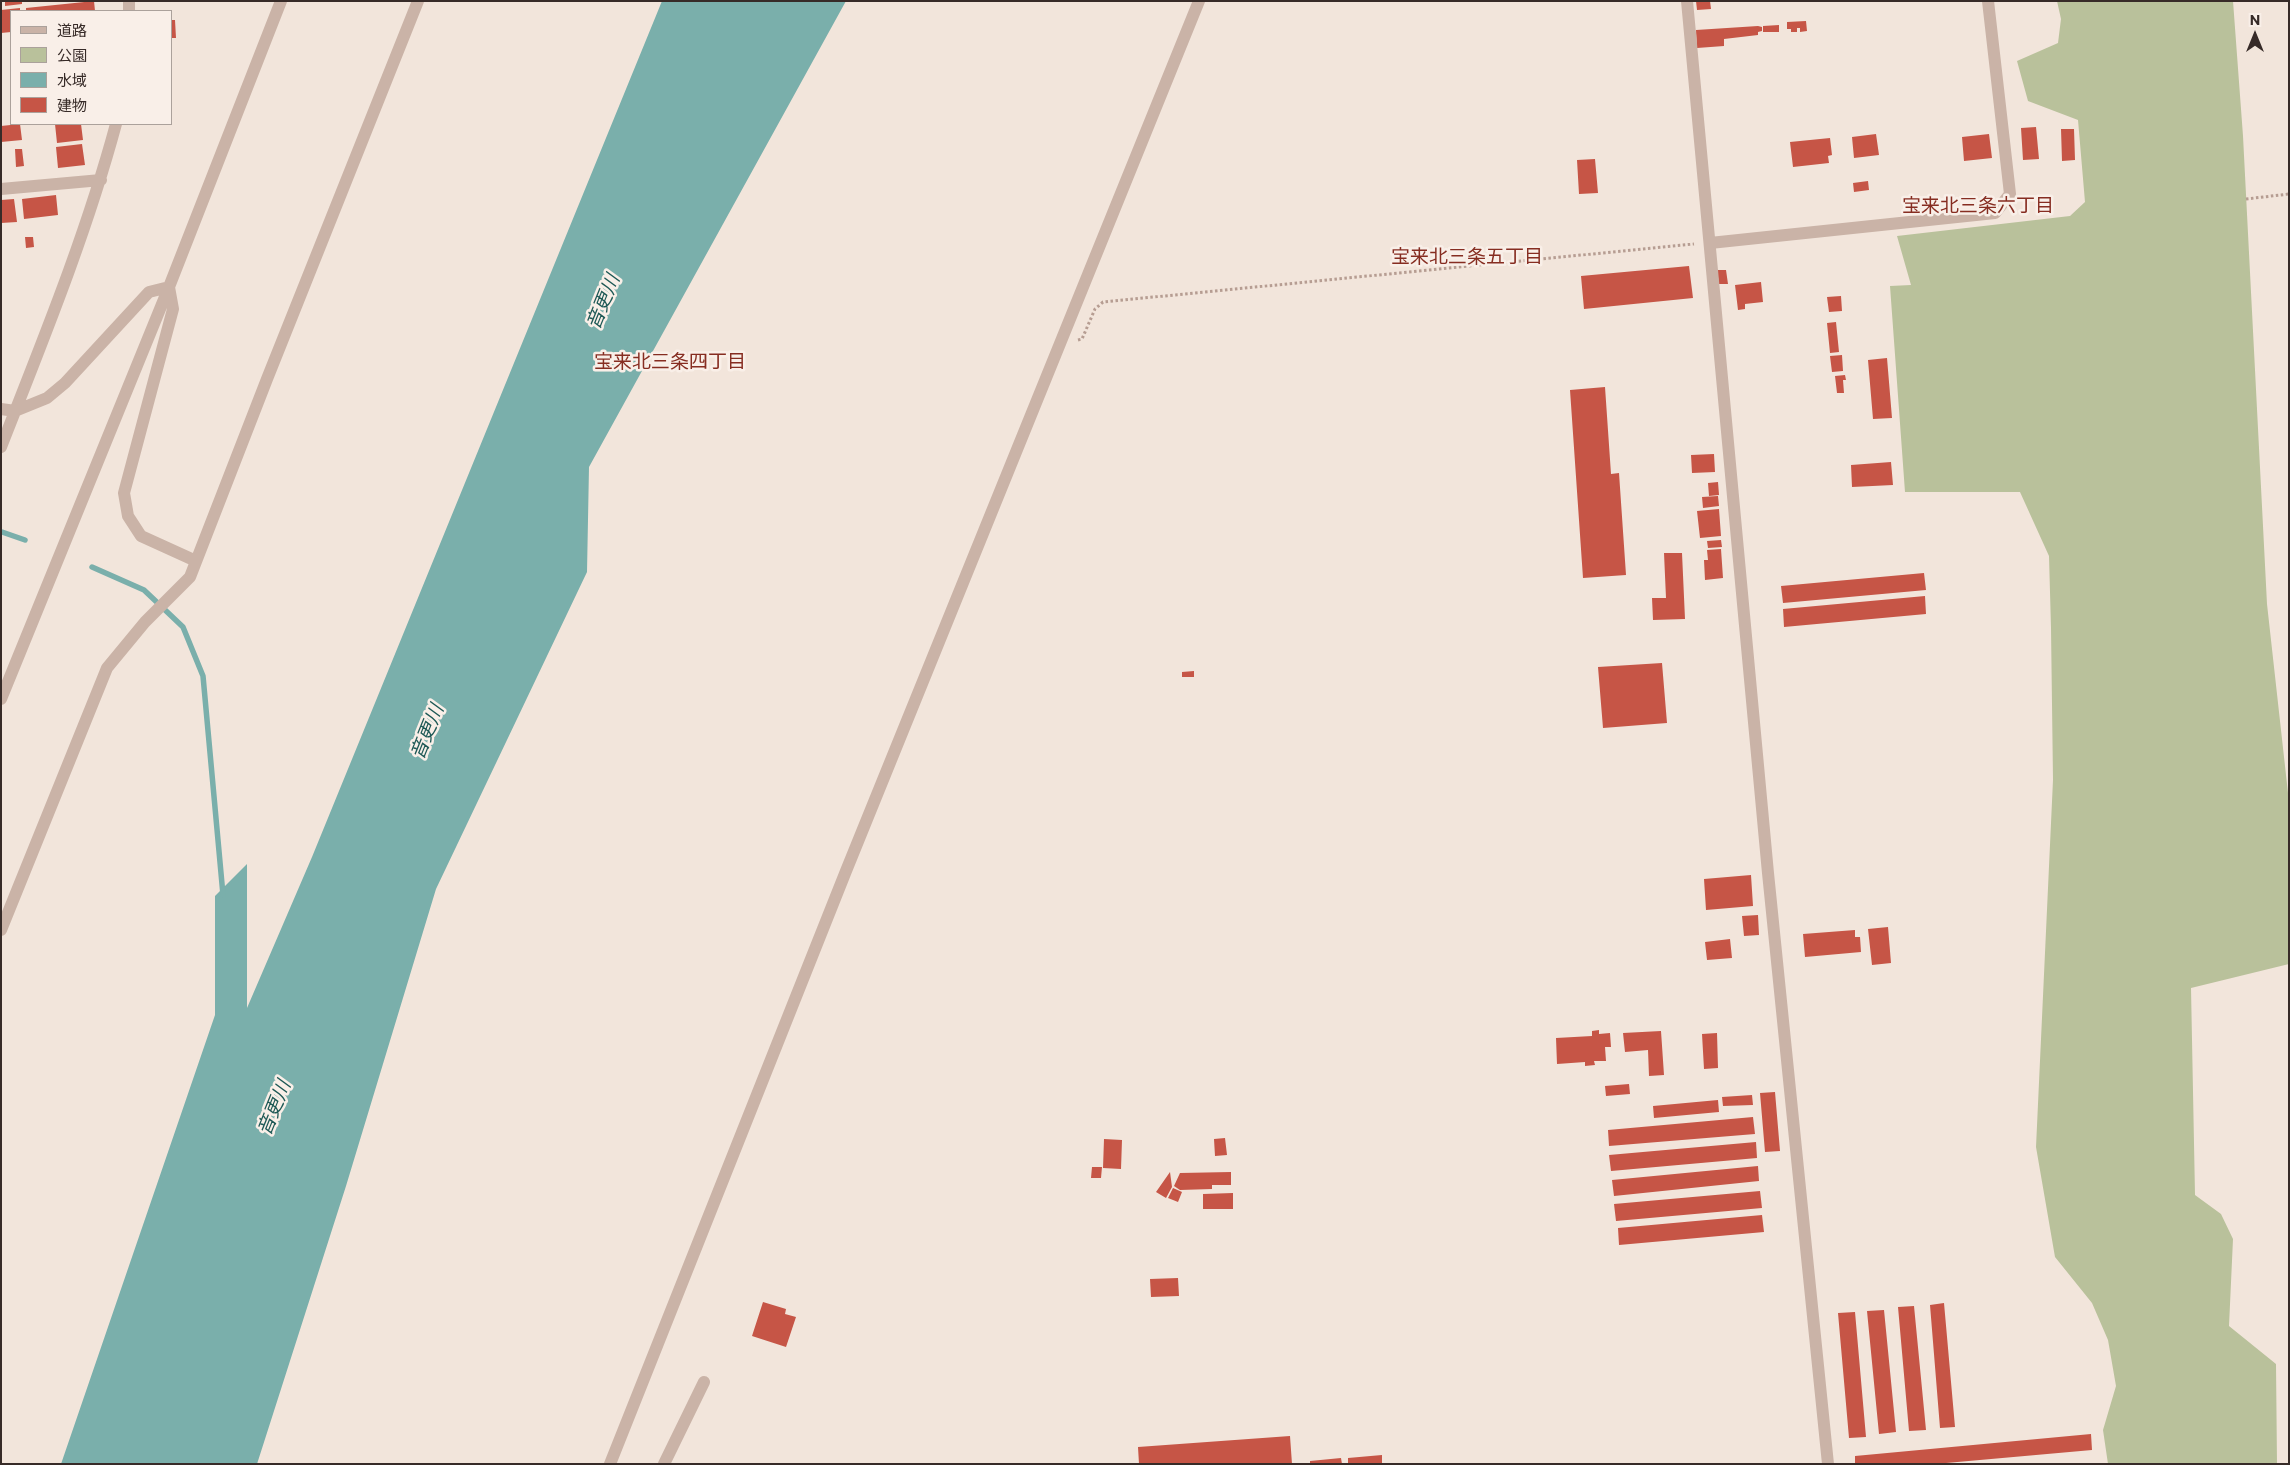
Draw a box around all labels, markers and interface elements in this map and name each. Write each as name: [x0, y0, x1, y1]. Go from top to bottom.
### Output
legend: [10, 10, 172, 125]
north arrow: [2230, 10, 2280, 60]
text: N: [2250, 11, 2260, 28]
text: 道路: [57, 21, 87, 39]
text: 公園: [57, 46, 87, 64]
text: 水域: [57, 71, 87, 89]
text: 建物: [57, 96, 87, 114]
district label: 宝来北三条六丁目: [1902, 195, 2054, 217]
district label: 宝来北三条五丁目: [1391, 246, 1543, 268]
water label: 音更川: [582, 271, 624, 333]
district label: 宝来北三条四丁目: [594, 351, 746, 373]
water label: 音更川: [406, 701, 448, 763]
water label: 音更川: [253, 1077, 295, 1139]

